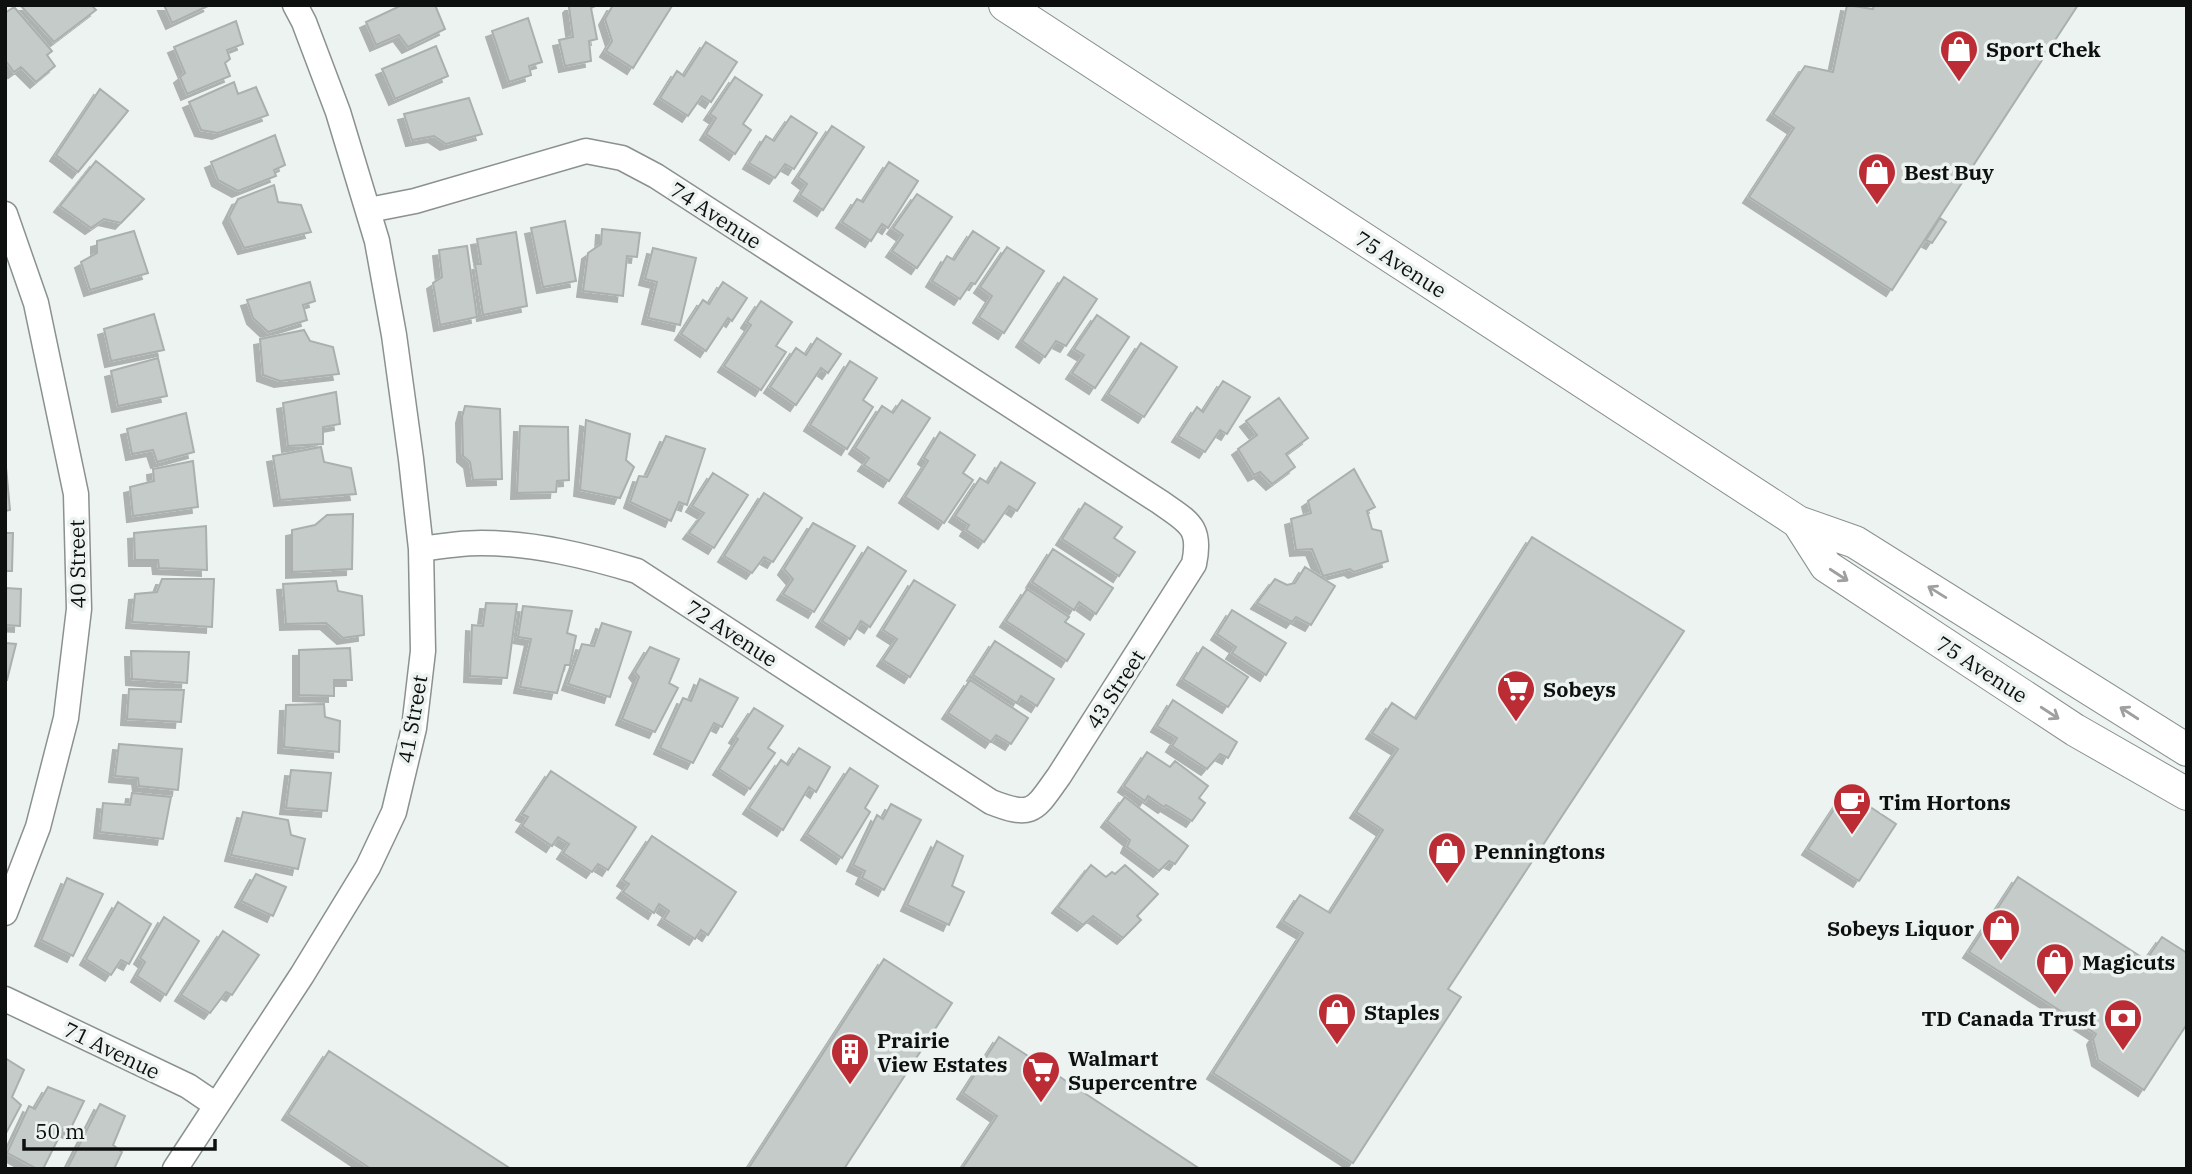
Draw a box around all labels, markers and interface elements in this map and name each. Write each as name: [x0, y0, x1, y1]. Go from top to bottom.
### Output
shop icon: Sport Chek: [1938, 28, 1980, 83]
place label: Sport Chek: [1986, 35, 2101, 63]
shop icon: Best Buy: [1856, 151, 1898, 206]
place label: Best Buy: [1904, 158, 1994, 186]
street label: 74 Avenue: [665, 175, 767, 255]
street label: 75 Avenue: [1350, 224, 1452, 304]
street label: 40 Street: [62, 519, 92, 609]
one-way arrow: [1829, 568, 1849, 582]
one-way arrow: [1927, 585, 1947, 599]
street label: 72 Avenue: [681, 593, 783, 673]
street label: 75 Avenue: [1931, 629, 2033, 709]
street label: 43 Street: [1079, 644, 1151, 734]
supermarket icon: Sobeys: [1495, 668, 1537, 723]
street label: 41 Street: [390, 673, 434, 765]
place label: Sobeys: [1543, 675, 1616, 703]
one-way arrow: [2040, 706, 2059, 721]
one-way arrow: [2120, 706, 2140, 720]
cafe icon: Tim Hortons: [1831, 781, 1873, 836]
place label: Tim Hortons: [1879, 788, 2011, 816]
shop icon: Penningtons: [1426, 830, 1468, 885]
place label: Penningtons: [1474, 837, 1605, 865]
shop icon: Sobeys Liquor: [1980, 907, 2022, 962]
place label: Sobeys Liquor: [1827, 914, 1975, 942]
shop icon: Magicuts: [2034, 941, 2076, 996]
place label: Magicuts: [2082, 948, 2175, 976]
shop icon: Staples: [1316, 991, 1358, 1046]
bank icon: TD Canada Trust: [2102, 997, 2144, 1052]
place label: Staples: [1364, 998, 1440, 1026]
place label: TD Canada Trust: [1921, 1004, 2096, 1032]
street label: 71 Avenue: [59, 1015, 165, 1085]
place label: Prairie View Estates: [877, 1026, 1007, 1078]
building icon: Prairie View Estates: [829, 1031, 871, 1086]
place label: Walmart Supercentre: [1068, 1044, 1198, 1096]
supermarket icon: Walmart Supercentre: [1020, 1049, 1062, 1104]
scale bar: [24, 1108, 215, 1152]
text: 50 m: [35, 1117, 85, 1145]

